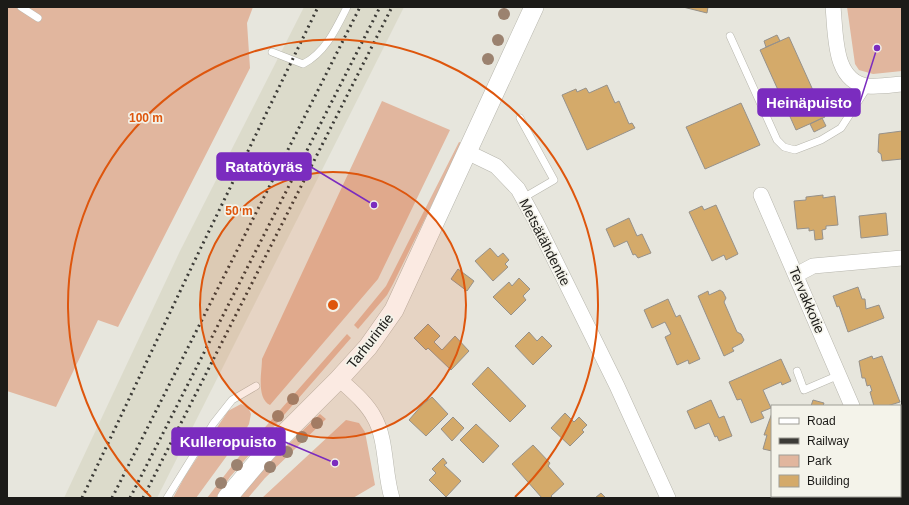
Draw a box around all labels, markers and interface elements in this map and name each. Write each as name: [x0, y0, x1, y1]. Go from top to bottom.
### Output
callout: Heinäpuisto: [758, 89, 860, 116]
text: Heinäpuisto: [766, 94, 852, 111]
text: 100 m: [129, 111, 163, 125]
callout: Ratatöyräs: [217, 153, 311, 180]
text: Ratatöyräs: [225, 158, 303, 175]
street label: Metsätähdentie: [516, 196, 574, 288]
text: 50 m: [225, 204, 253, 218]
street label: Tervakkotie: [786, 264, 828, 336]
centre of rings: [326, 298, 340, 312]
street label: Tarhurintie: [344, 310, 397, 372]
legend: [771, 405, 901, 497]
text: Road: [807, 414, 836, 428]
callout: Kulleropuisto: [172, 428, 285, 455]
text: Kulleropuisto: [180, 433, 276, 450]
text: Railway: [807, 434, 849, 448]
text: Park: [807, 454, 833, 468]
text: Building: [807, 474, 850, 488]

